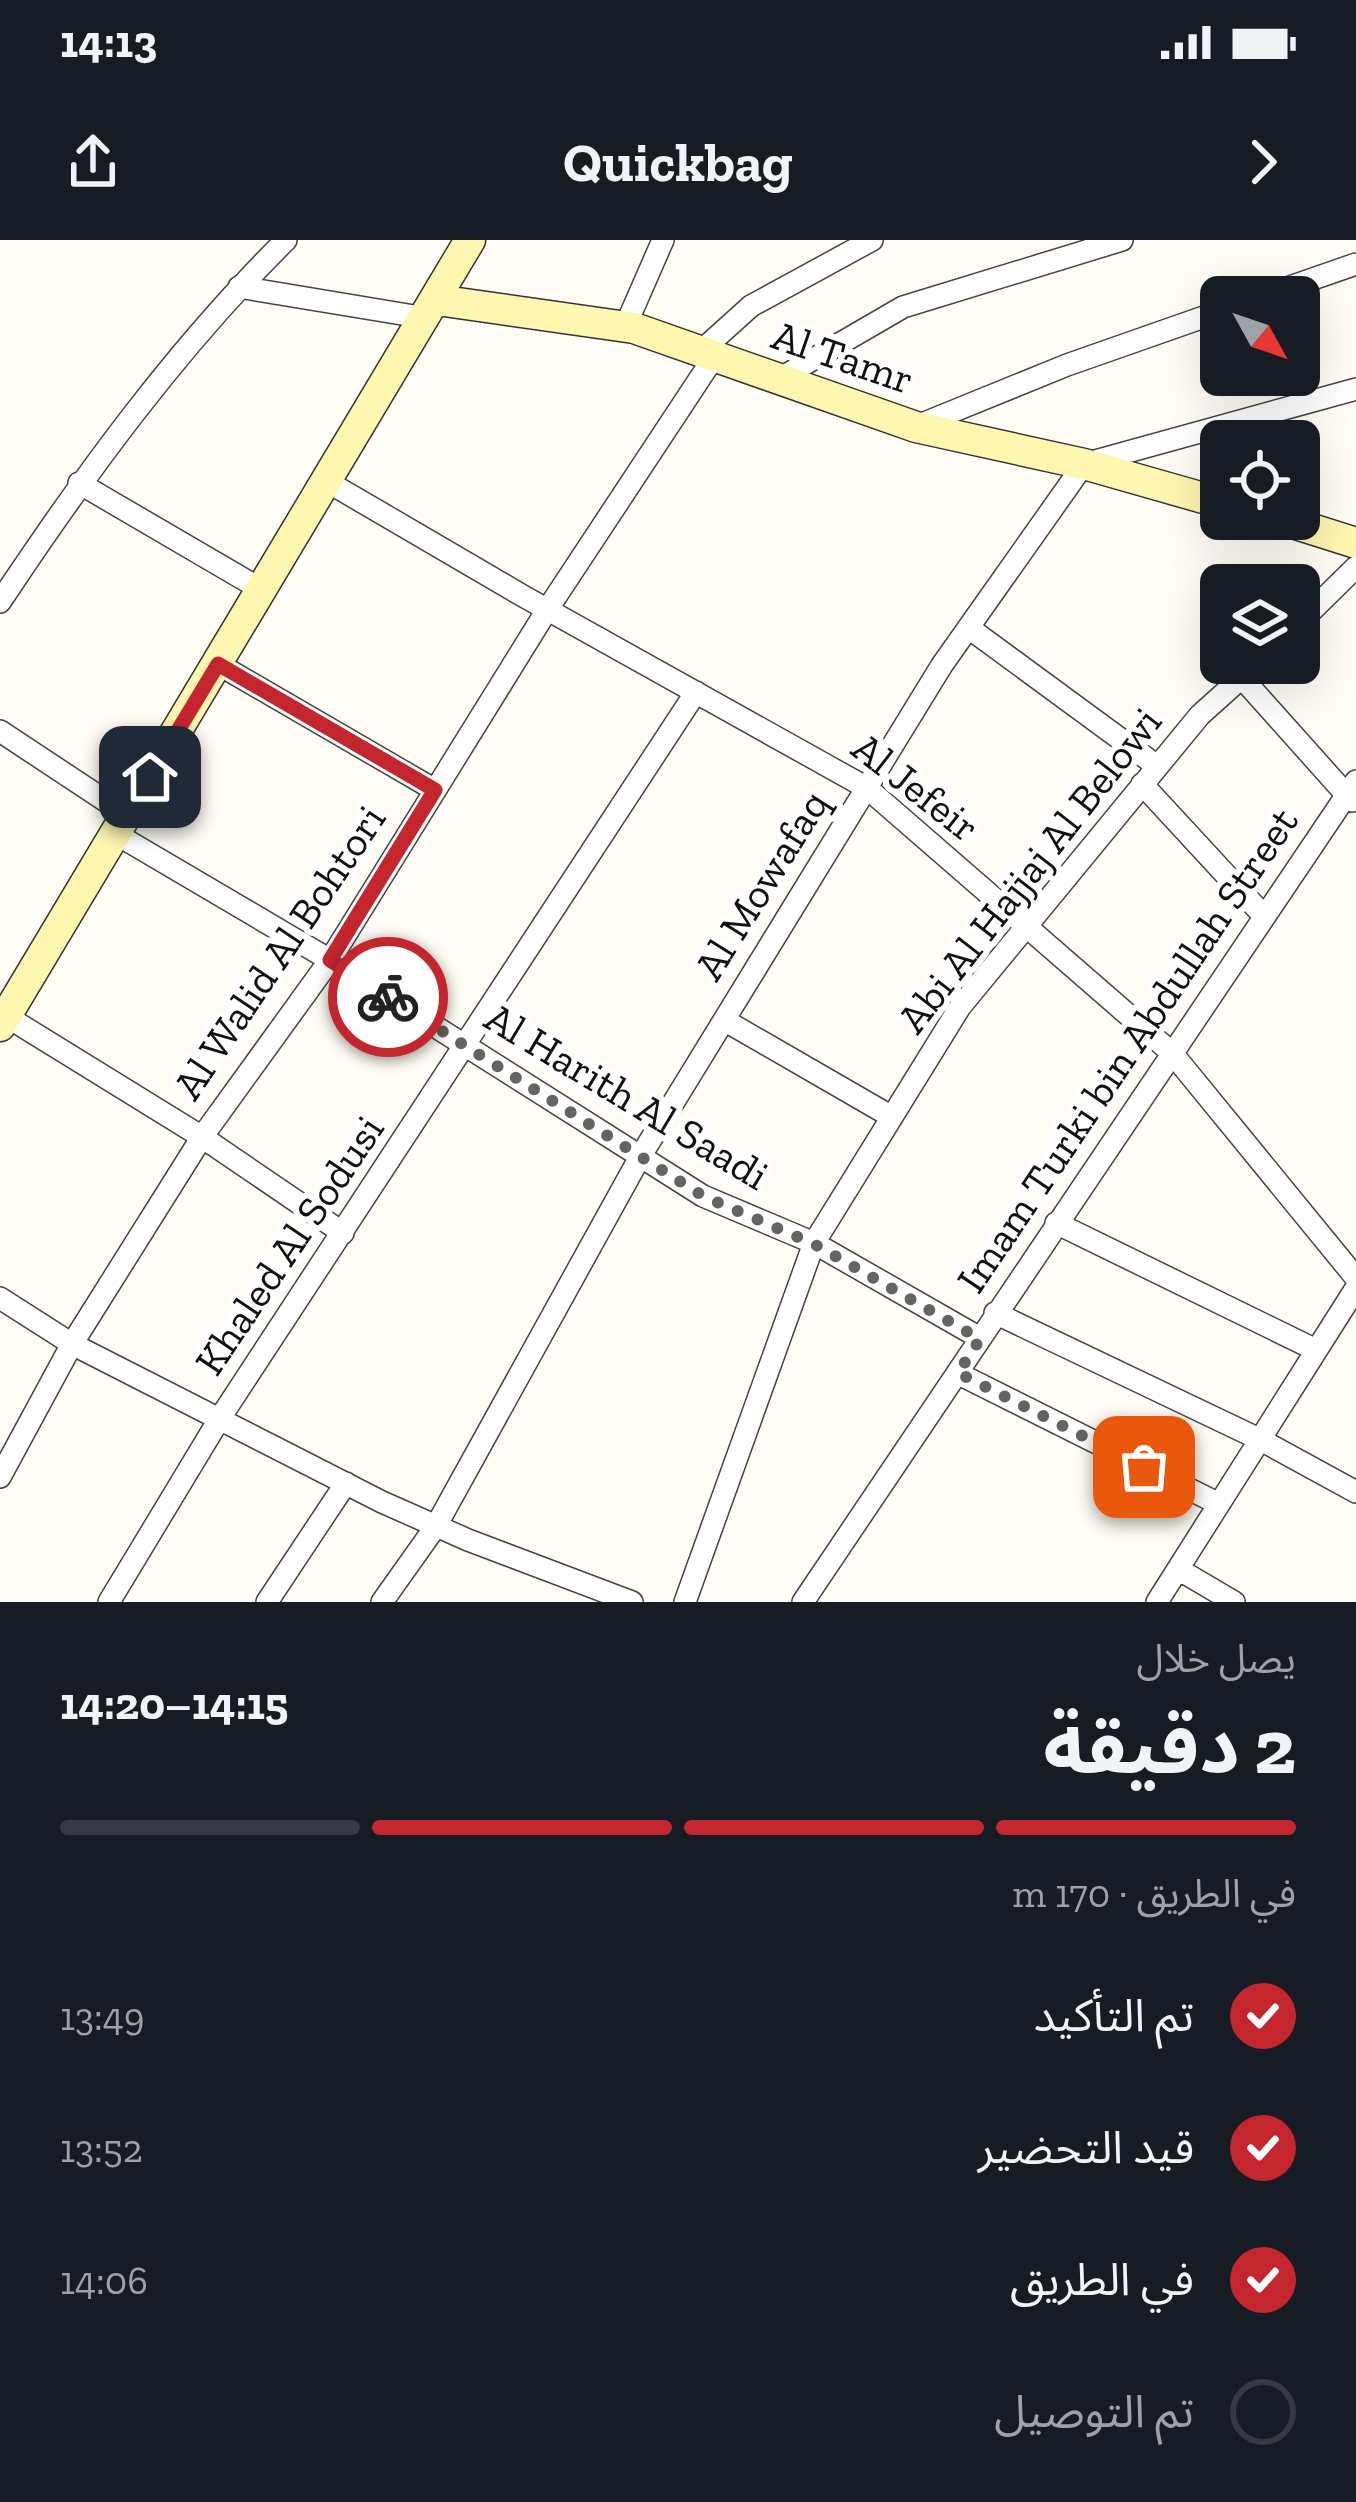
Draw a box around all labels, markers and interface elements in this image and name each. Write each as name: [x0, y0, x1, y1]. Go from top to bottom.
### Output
text: 14:13: [60, 15, 157, 69]
icon: share: [60, 129, 126, 195]
icon: forward: [1230, 129, 1296, 195]
text: Quickbag: [563, 130, 793, 195]
north arrow: [1200, 276, 1320, 396]
map controls: [1200, 276, 1320, 684]
street label: Al Tamr: [766, 309, 920, 405]
button: locate: [1200, 420, 1320, 540]
button: layers: [1200, 564, 1320, 684]
street label: Abi Al Hajjaj Al Belowi: [886, 697, 1172, 1043]
street label: Al Jefeir: [842, 722, 990, 852]
pin: [99, 726, 201, 828]
icon: home: [117, 744, 183, 810]
street label: Al Mowafaq: [683, 780, 840, 989]
street label: Al Walid Al Bohtori: [162, 795, 396, 1109]
street label: Imam Turki bin Abdullah Street: [945, 797, 1309, 1302]
courier: [328, 937, 448, 1057]
icon: bike: [355, 964, 421, 1030]
street label: Al Harith Al Saadi: [476, 991, 778, 1201]
street label: Khaled Al Sodusi: [184, 1106, 394, 1384]
pin: [1093, 1416, 1195, 1518]
icon: bag: [1111, 1434, 1177, 1500]
text: يصل خلال: [1137, 1635, 1296, 1682]
text: 14:15–14:20: [60, 1677, 288, 1731]
text: 2 دقيقة: [1043, 1699, 1296, 1793]
text: في الطريق · 170 m: [1012, 1870, 1296, 1917]
icon: check: [1230, 1983, 1296, 2049]
text: تم التأكيد: [1034, 1989, 1194, 2043]
text: 13:49: [60, 1993, 145, 2040]
icon: check: [1230, 2115, 1296, 2181]
text: قيد التحضير: [978, 2121, 1194, 2175]
text: 13:52: [60, 2125, 143, 2172]
icon: check: [1230, 2247, 1296, 2313]
text: في الطريق: [1010, 2253, 1194, 2307]
text: 14:06: [60, 2257, 148, 2304]
text: تم التوصيل: [994, 2385, 1194, 2439]

